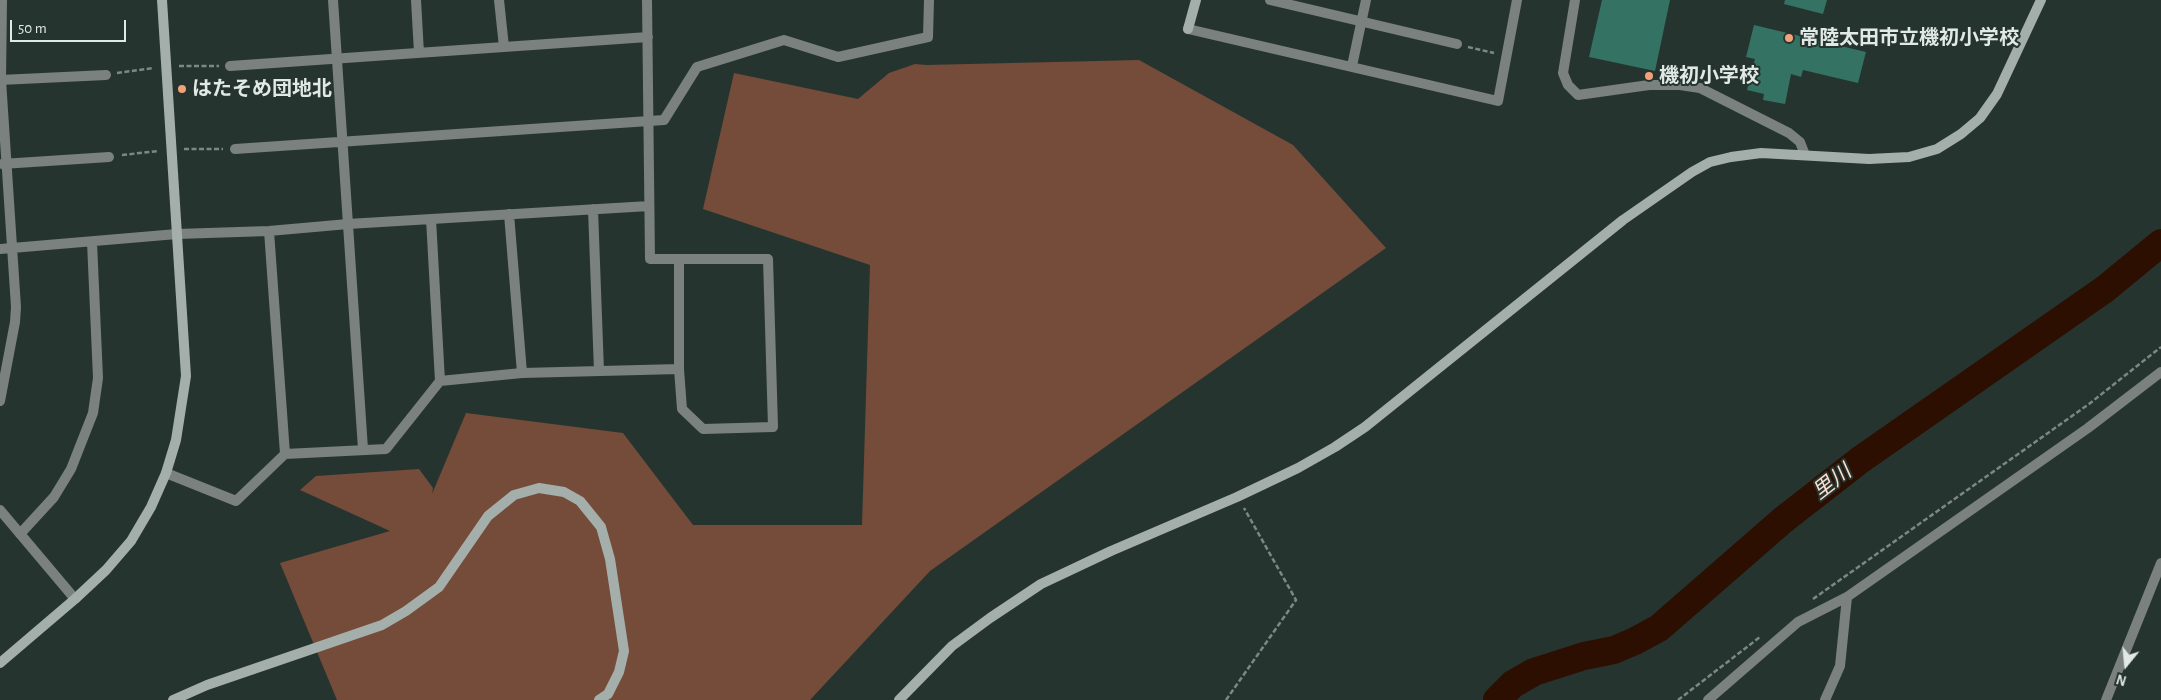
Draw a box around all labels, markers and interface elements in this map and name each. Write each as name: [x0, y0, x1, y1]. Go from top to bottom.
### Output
scale bar: [12, 10, 129, 42]
text: 50 m: [18, 21, 47, 36]
place label: 常陸太田市立機初小学校: [1799, 26, 2019, 50]
marker: 常陸太田市立機初小学校: [1783, 32, 1795, 44]
place label: 機初小学校: [1659, 64, 1759, 88]
marker: 機初小学校: [1643, 70, 1655, 82]
place label: はたそめ団地北: [192, 77, 332, 101]
marker: はたそめ団地北: [176, 83, 188, 95]
water label: 里川: [1808, 459, 1856, 505]
north arrow: [2101, 640, 2151, 690]
text: N: [2115, 671, 2128, 687]

